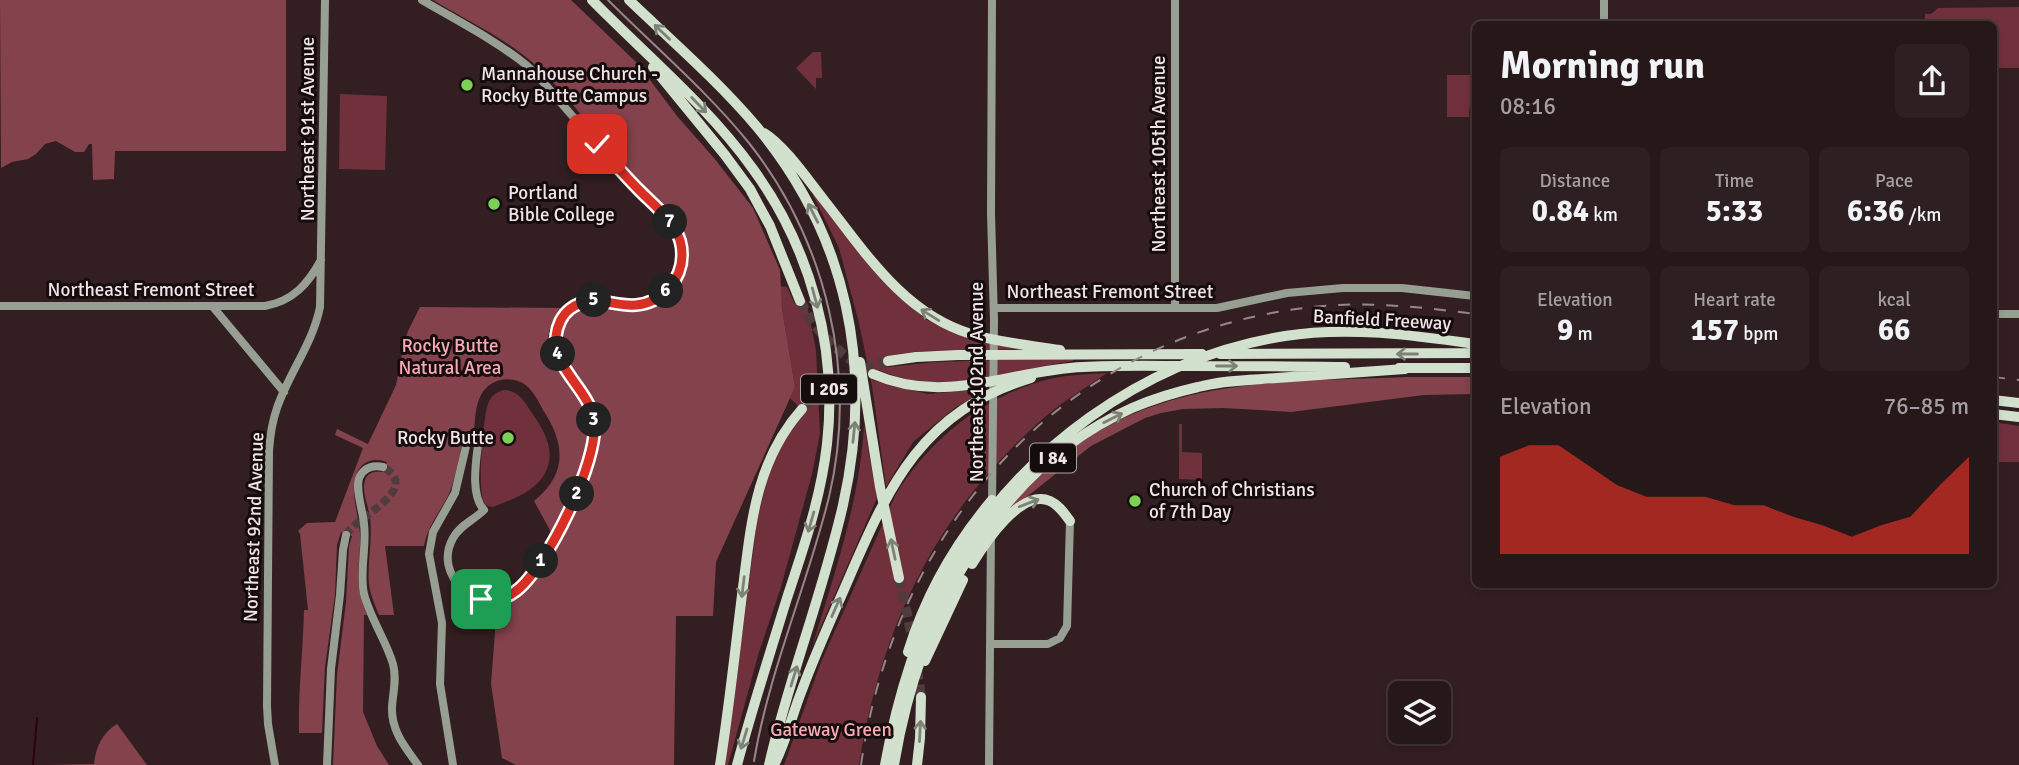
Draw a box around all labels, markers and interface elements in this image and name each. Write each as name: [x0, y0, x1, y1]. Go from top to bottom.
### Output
one-way arrow: [654, 24, 672, 41]
street label: Northeast 91st Avenue: [296, 37, 320, 221]
text: Morning run: [1500, 42, 1705, 89]
button: share: [1895, 44, 1969, 118]
street label: Northeast 105th Avenue: [1147, 56, 1171, 252]
place label: Mannahouse Church - Rocky Butte Campus: [481, 62, 658, 108]
marker: Mannahouse Church - Rocky Butte Campus: [459, 77, 475, 93]
text: 08:16: [1500, 92, 1556, 121]
one-way arrow: [690, 97, 707, 114]
pin: [567, 114, 627, 174]
icon: check: [578, 125, 616, 163]
text: Distance: [1539, 169, 1610, 193]
text: Time: [1715, 169, 1754, 193]
text: Pace: [1875, 169, 1913, 193]
place label: Portland Bible College: [508, 181, 615, 227]
text: 0.84: [1532, 193, 1589, 230]
text: 5:33: [1706, 193, 1763, 230]
text: 6:36: [1847, 193, 1904, 230]
marker: Portland Bible College: [486, 196, 502, 212]
one-way arrow: [805, 203, 819, 224]
text: km: [1589, 203, 1618, 227]
text: /km: [1904, 203, 1941, 227]
pin: 7: [652, 204, 688, 240]
text: 7: [664, 209, 675, 233]
pin: 6: [648, 274, 684, 308]
street label: Northeast Fremont Street: [48, 278, 255, 302]
text: 6: [660, 278, 671, 302]
street label: Northeast Fremont Street: [1007, 280, 1214, 304]
pin: 5: [576, 282, 612, 318]
street label: Northeast 102nd Avenue: [965, 282, 989, 482]
one-way arrow: [809, 286, 822, 308]
text: 5: [588, 287, 599, 311]
text: Elevation: [1537, 288, 1613, 312]
text: Heart rate: [1693, 288, 1776, 312]
text: kcal: [1878, 288, 1911, 312]
street label: Banfield Freeway: [1312, 304, 1452, 336]
one-way arrow: [921, 307, 940, 322]
text: 9: [1557, 312, 1573, 349]
text: 157: [1690, 312, 1739, 349]
text: 66: [1878, 312, 1910, 349]
text: m: [1573, 322, 1593, 346]
text: bpm: [1739, 322, 1779, 346]
park label: Rocky Butte Natural Area: [398, 334, 502, 380]
pin: 4: [540, 336, 576, 372]
text: 4: [552, 341, 563, 365]
one-way arrow: [1396, 347, 1419, 361]
one-way arrow: [1216, 359, 1239, 373]
road number: I 205: [801, 374, 857, 404]
text: Elevation: [1500, 392, 1592, 421]
text: 76–85 m: [1884, 392, 1969, 421]
pin: 3: [576, 402, 612, 438]
text: 3: [588, 407, 599, 431]
one-way arrow: [1102, 411, 1123, 424]
one-way arrow: [848, 421, 861, 443]
place label: Rocky Butte: [397, 426, 494, 450]
marker: Rocky Butte: [500, 430, 516, 446]
street label: Northeast 92nd Avenue: [239, 432, 269, 622]
road number: I 84: [1030, 444, 1076, 472]
pin: 2: [560, 476, 594, 512]
place label: Church of Christians of 7th Day: [1149, 478, 1314, 524]
text: 2: [571, 481, 582, 505]
marker: Church of Christians of 7th Day: [1127, 493, 1143, 509]
one-way arrow: [1018, 496, 1040, 509]
one-way arrow: [804, 511, 817, 533]
one-way arrow: [886, 538, 899, 561]
pin: 1: [524, 544, 558, 578]
text: 1: [535, 548, 546, 572]
pin: [451, 569, 511, 629]
one-way arrow: [737, 575, 750, 598]
icon: arrive: [462, 580, 500, 618]
one-way arrow: [831, 596, 844, 618]
one-way arrow: [789, 665, 801, 687]
map controls: [1388, 681, 1451, 744]
button: layers: [1388, 681, 1451, 744]
park label: Gateway Green: [770, 718, 892, 742]
one-way arrow: [914, 720, 927, 743]
one-way arrow: [737, 728, 750, 750]

